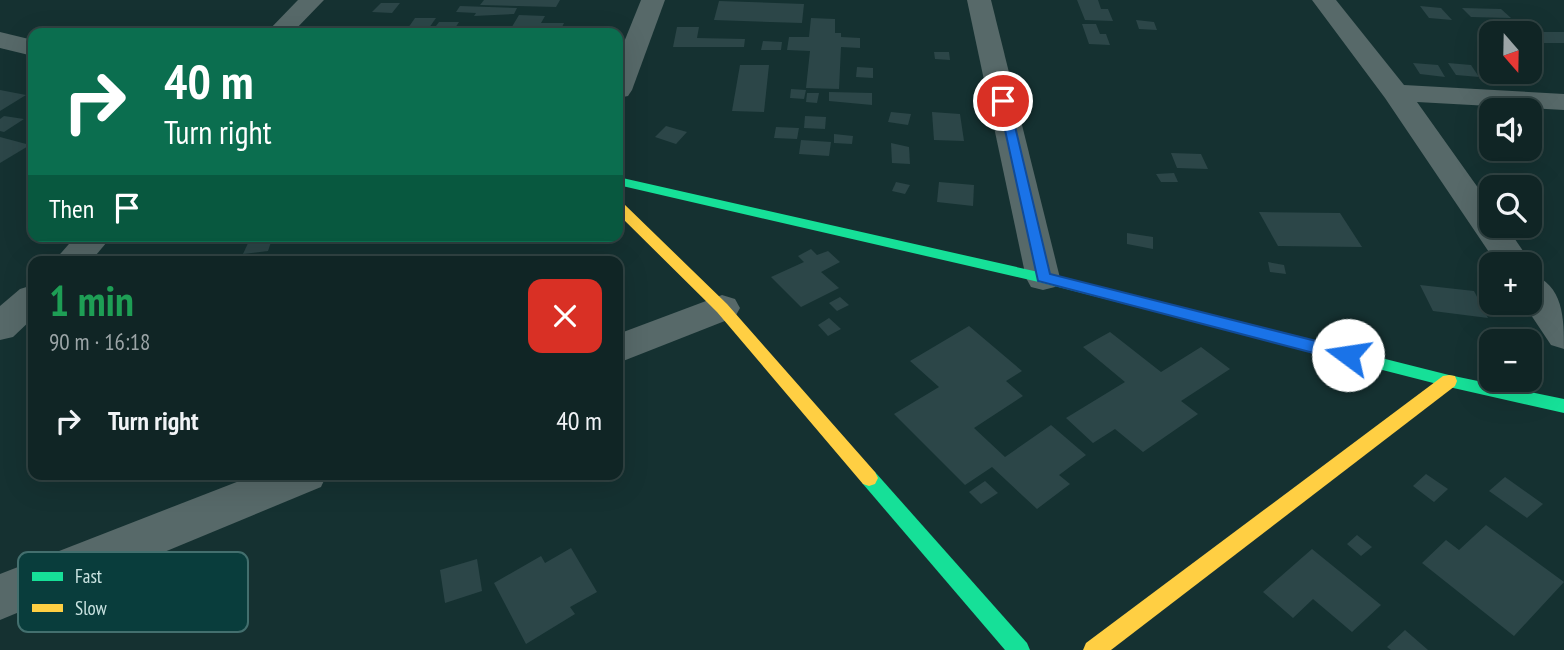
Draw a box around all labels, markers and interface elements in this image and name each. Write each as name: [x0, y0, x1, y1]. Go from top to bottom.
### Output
north arrow: [1479, 21, 1542, 84]
map controls: [1479, 21, 1542, 392]
text: 40 m: [164, 49, 253, 113]
icon: right: [49, 56, 140, 147]
pin: [973, 71, 1033, 131]
icon: arrive: [984, 82, 1022, 120]
button: sound: [1479, 98, 1542, 161]
text: Turn right: [164, 111, 272, 153]
button: search: [1479, 175, 1542, 238]
icon: arrive: [108, 189, 146, 227]
text: Then: [49, 192, 94, 225]
button: +: [1479, 252, 1542, 315]
text: 1 min: [49, 273, 134, 328]
button: close: [528, 279, 602, 353]
position arrow: [1311, 318, 1385, 392]
text: 90 m · 16:18: [49, 327, 150, 356]
button: −: [1479, 329, 1542, 392]
icon: right: [49, 402, 87, 440]
text: Turn right: [108, 404, 199, 437]
text: 40 m: [556, 404, 602, 437]
legend: [18, 552, 248, 632]
text: Fast: [75, 564, 103, 588]
text: Slow: [75, 596, 108, 620]

